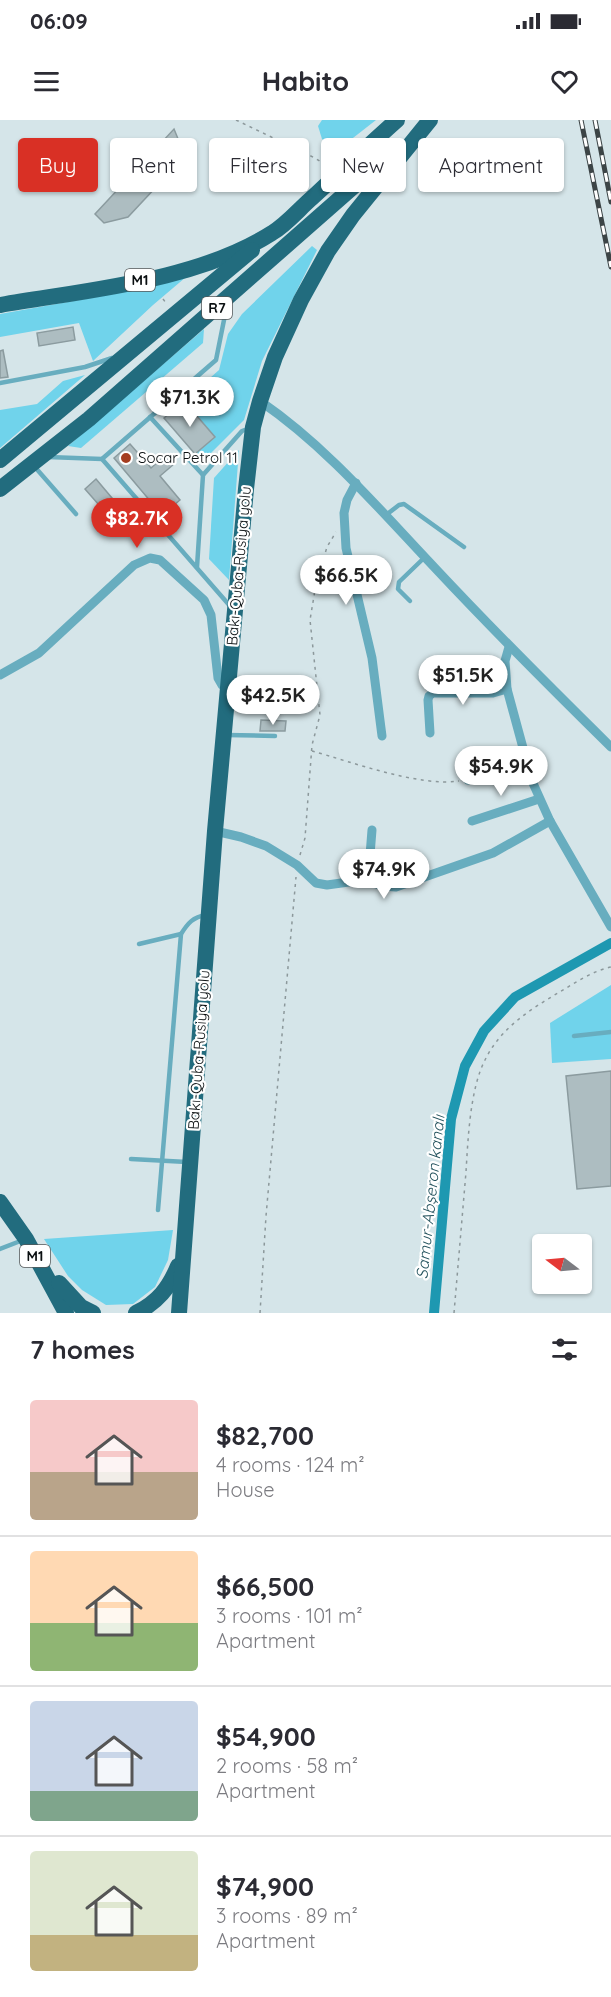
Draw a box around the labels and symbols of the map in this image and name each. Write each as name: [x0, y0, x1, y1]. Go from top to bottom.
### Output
road number: M1: [125, 269, 155, 291]
road number: R7: [202, 297, 232, 319]
pin: $71.3K: [141, 377, 239, 428]
place label: Socar Petrol 11: [138, 448, 238, 467]
marker: Socar Petrol 11: [119, 451, 133, 465]
street label: Bakı-Quba-Rusiya yolu: [222, 485, 255, 646]
pin: $82.7K: [88, 498, 186, 549]
pin: $66.5K: [297, 555, 395, 606]
pin: $51.5K: [414, 655, 512, 706]
pin: $42.5K: [224, 675, 322, 726]
pin: $54.9K: [452, 746, 550, 797]
pin: $74.9K: [335, 849, 433, 900]
street label: Bakı-Quba-Rusiya yolu: [183, 970, 214, 1130]
water label: Samur-Abşeron kanalı: [411, 1112, 449, 1280]
north arrow: [532, 1234, 592, 1294]
road number: M1: [20, 1245, 50, 1267]

